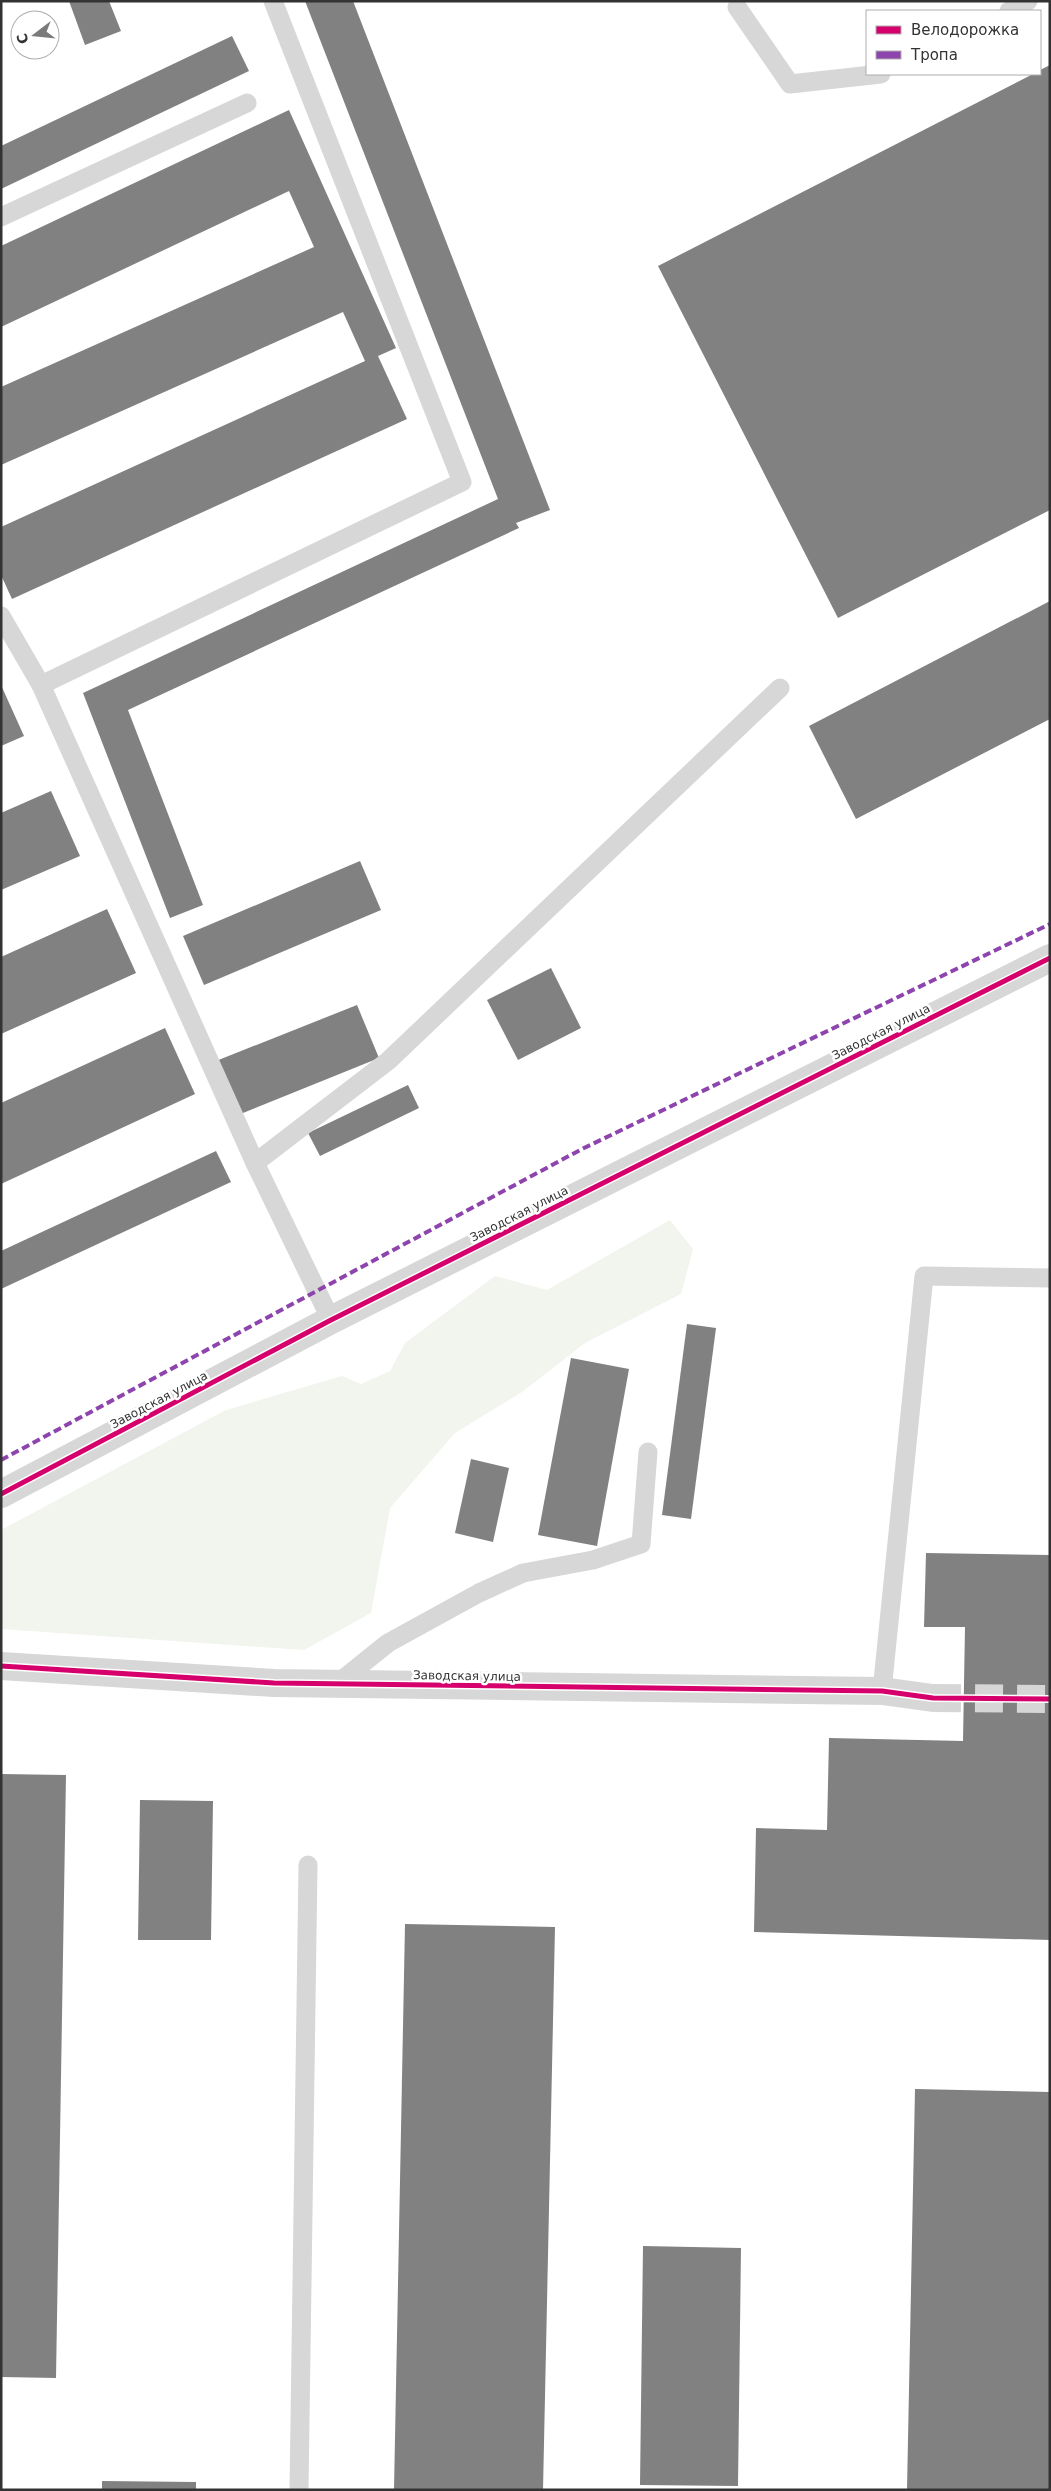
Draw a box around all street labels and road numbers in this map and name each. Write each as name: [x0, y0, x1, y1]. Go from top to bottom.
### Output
street label: Заводская улица: [830, 1001, 932, 1063]
street label: Заводская улица: [468, 1183, 570, 1245]
street label: Заводская улица: [108, 1368, 210, 1432]
street label: Заводская улица: [413, 1668, 521, 1684]

